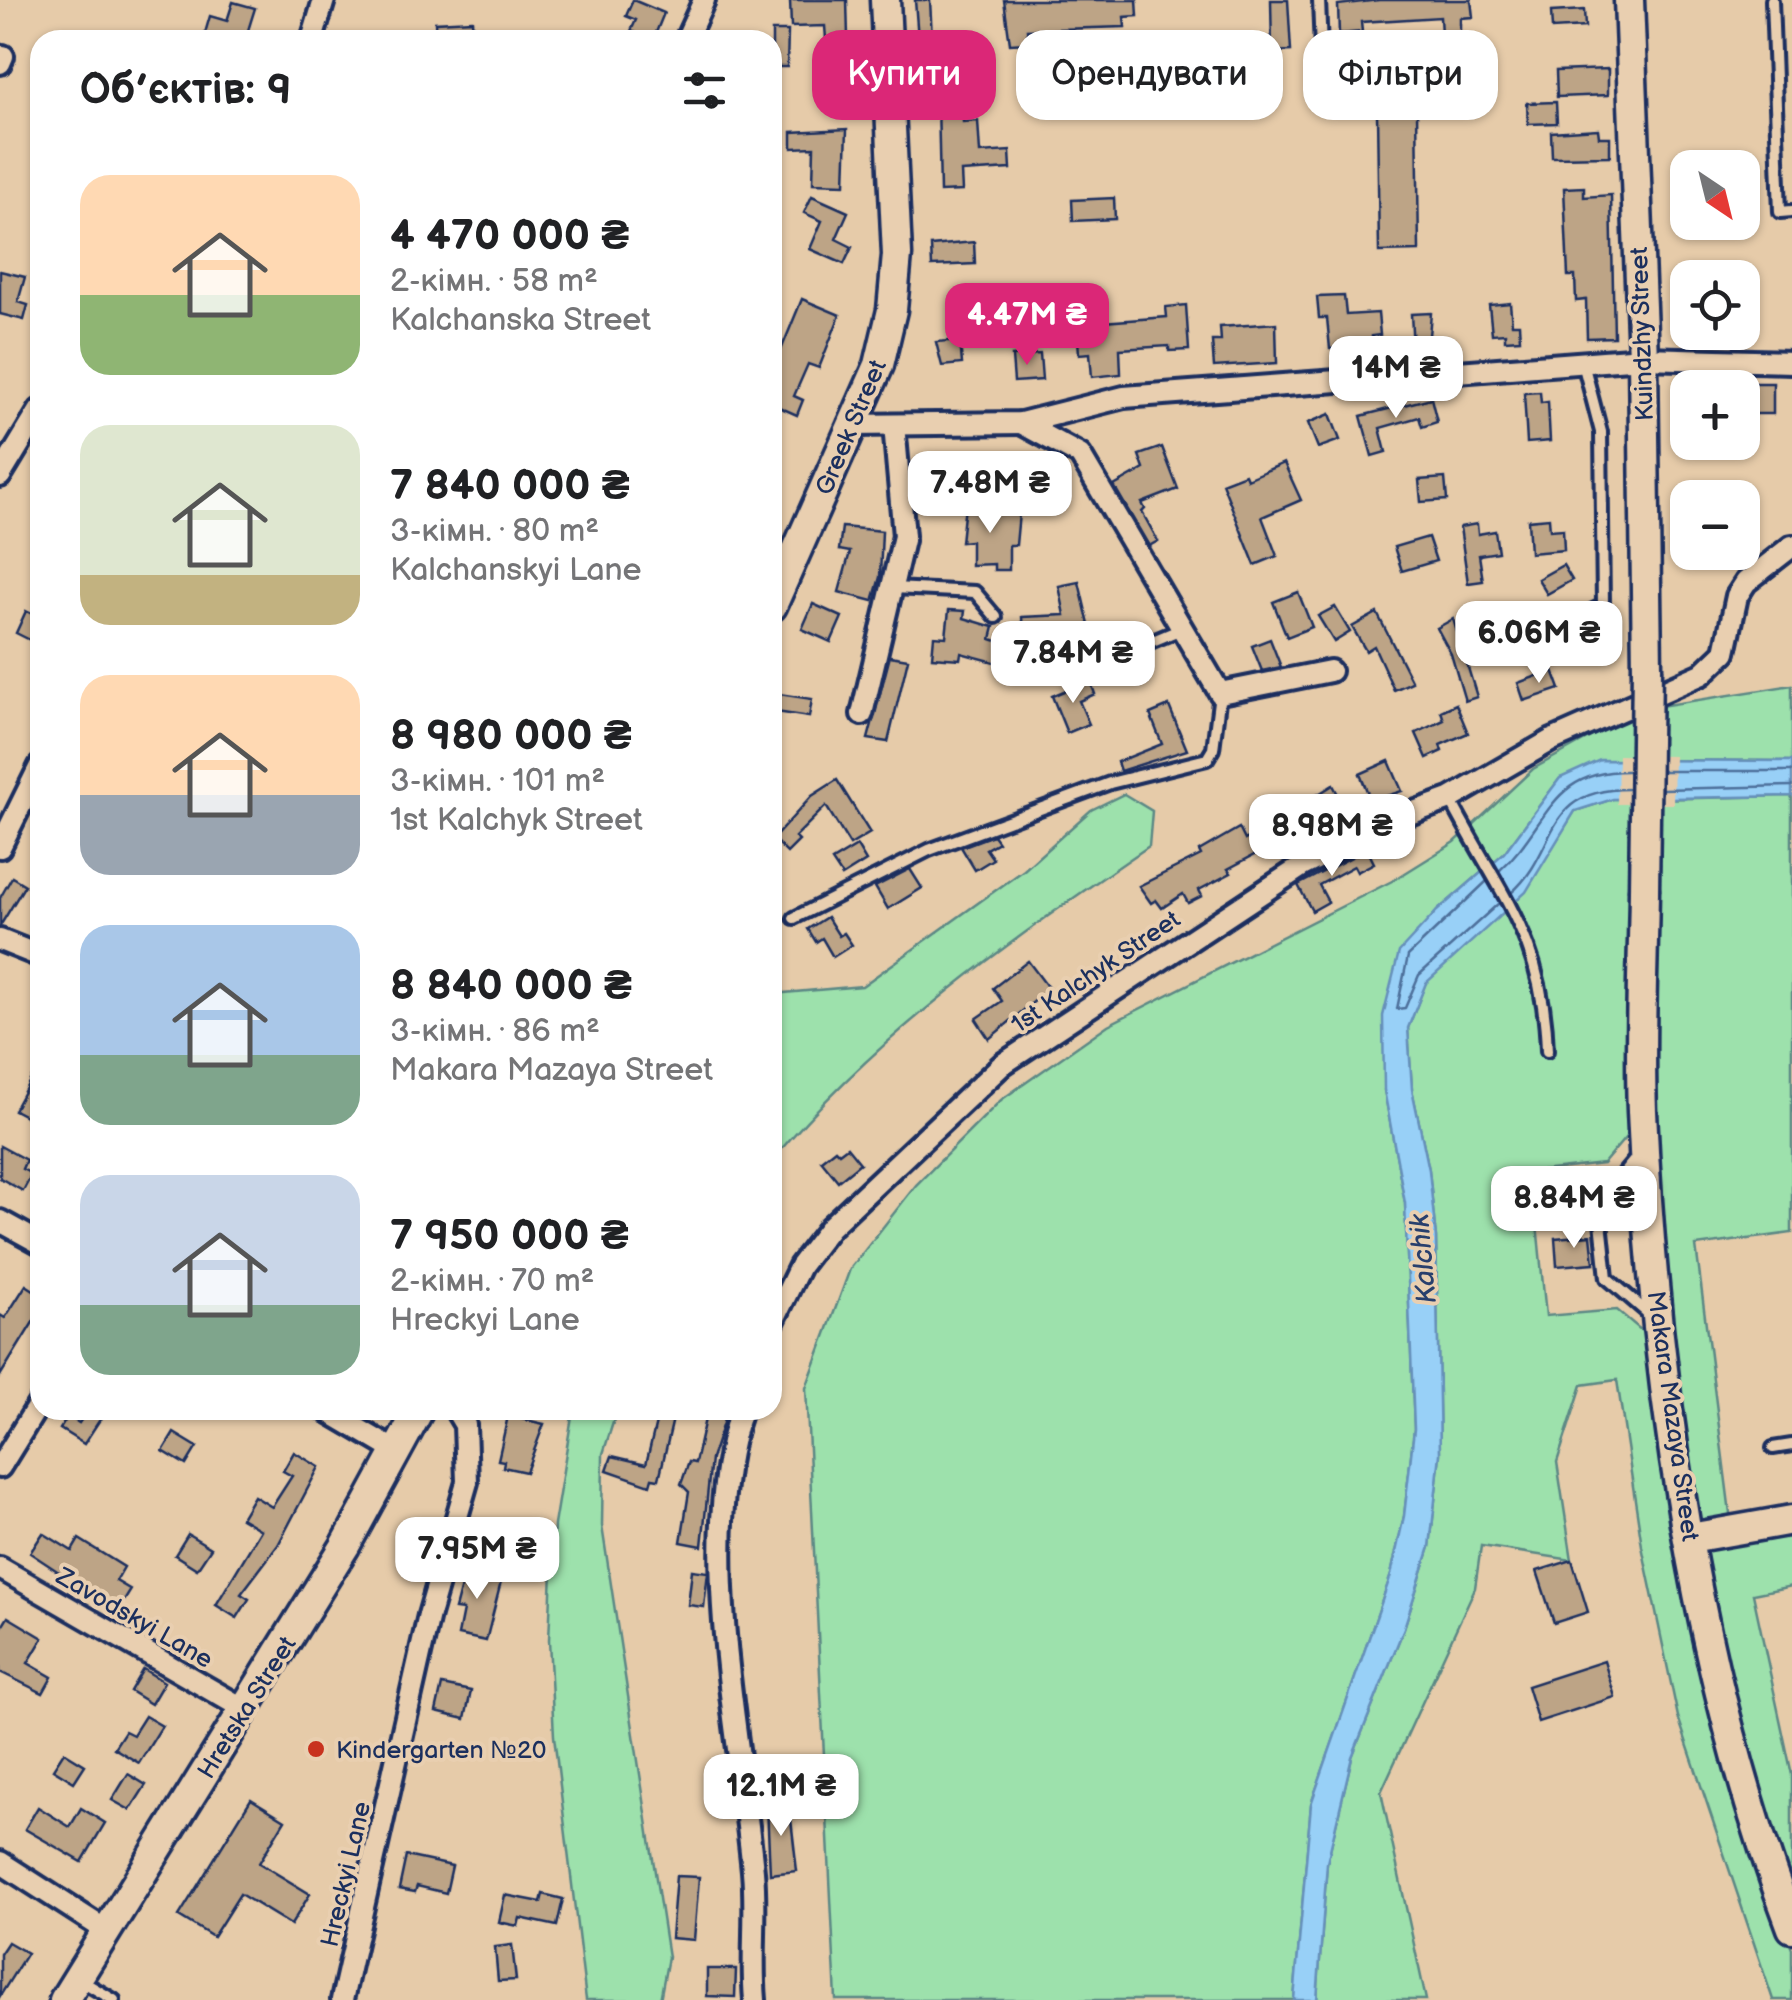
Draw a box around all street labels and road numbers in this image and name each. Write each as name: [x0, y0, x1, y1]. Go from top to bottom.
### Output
street label: Kuindzhy Street: [1624, 246, 1661, 422]
street label: Greek Street: [809, 355, 894, 500]
street label: 1st Kalchyk Street: [1005, 904, 1187, 1040]
street label: Makara Mazaya Street: [1640, 1289, 1705, 1544]
street label: Zavodskyi Lane: [50, 1561, 218, 1676]
street label: Hretska Street: [191, 1630, 304, 1785]
street label: Hreckyi Lane: [315, 1798, 378, 1950]

